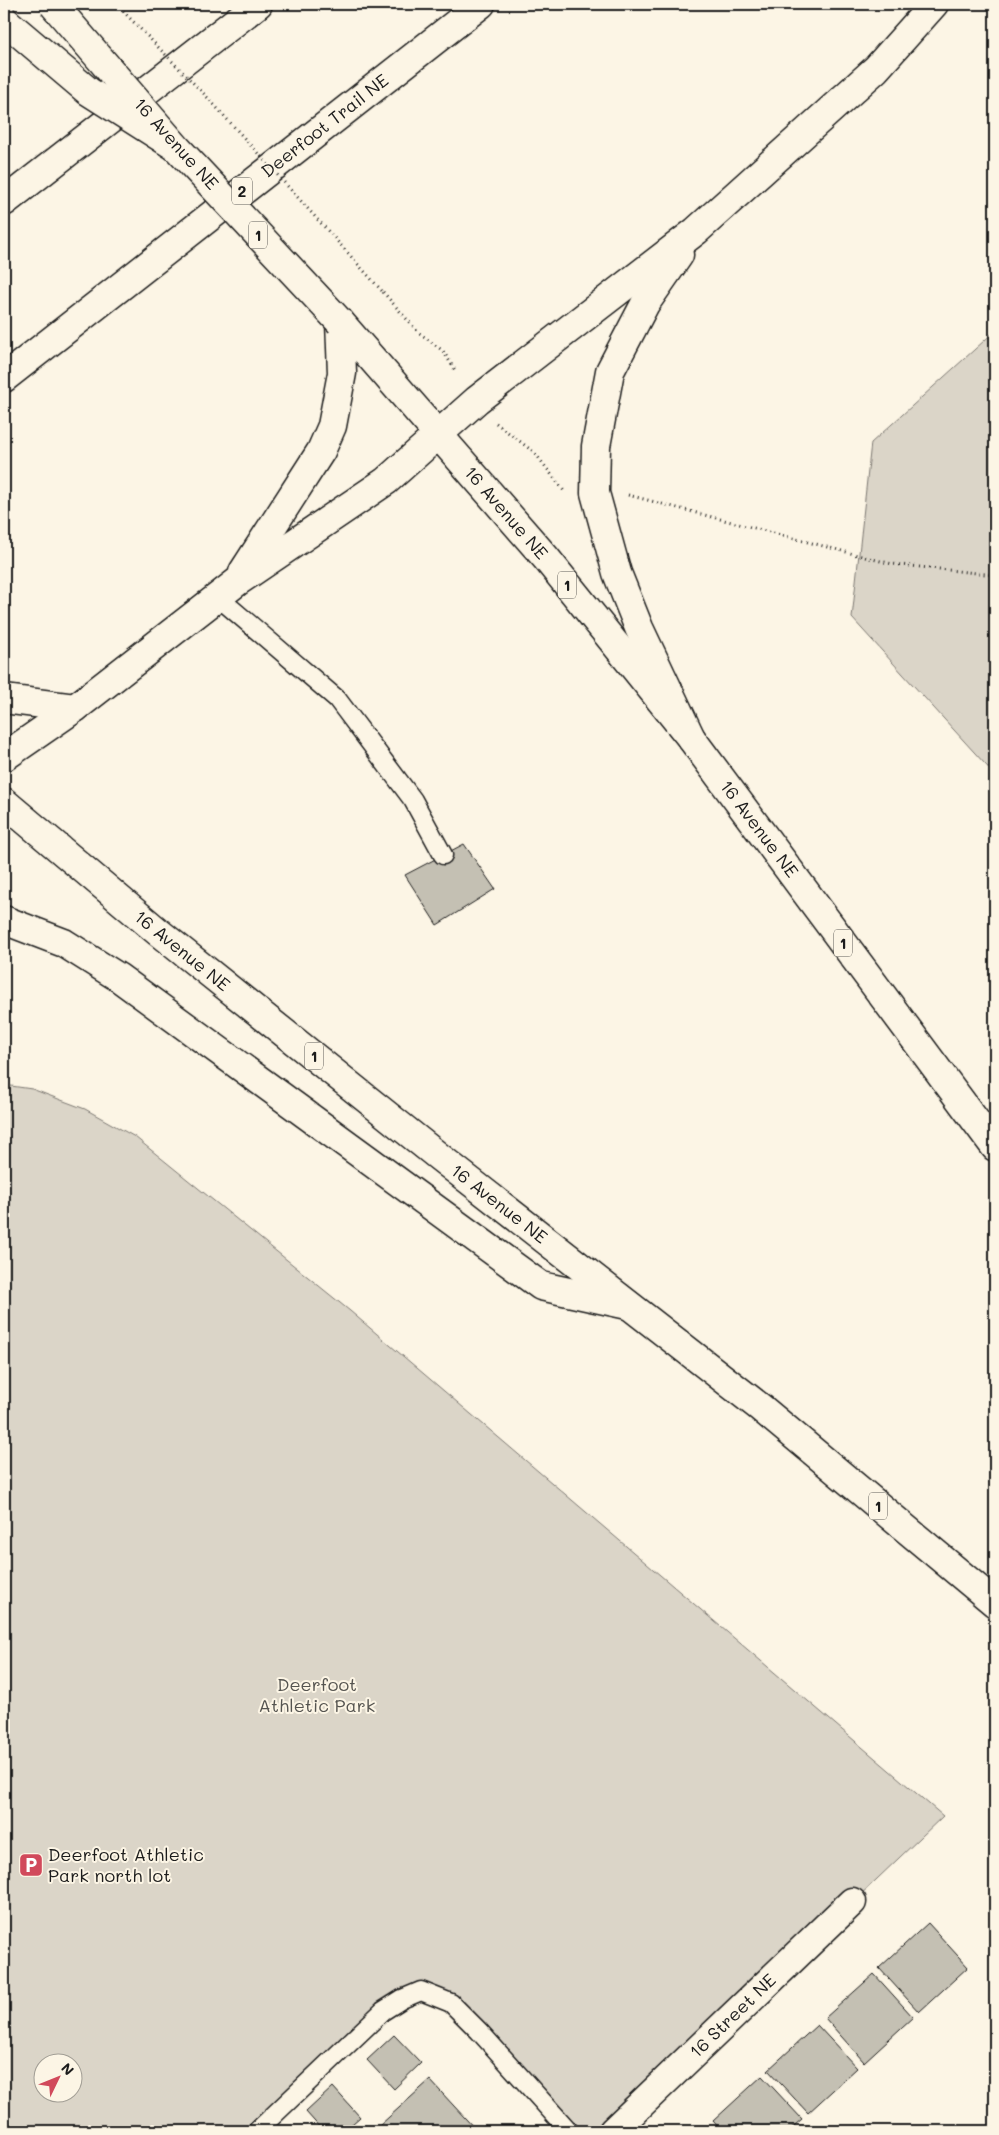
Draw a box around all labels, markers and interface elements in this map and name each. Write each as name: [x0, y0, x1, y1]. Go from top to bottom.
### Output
street label: Deerfoot Trail NE: [256, 68, 393, 183]
street label: 16 Avenue NE: [129, 92, 225, 195]
road number: 2: [232, 178, 252, 205]
road number: 1: [249, 222, 267, 248]
street label: 16 Avenue NE: [460, 461, 554, 564]
road number: 1: [558, 572, 576, 598]
street label: 16 Avenue NE: [715, 775, 804, 882]
street label: 16 Avenue NE: [130, 904, 235, 996]
road number: 1: [834, 930, 852, 956]
road number: 1: [305, 1042, 323, 1070]
street label: 16 Avenue NE: [446, 1158, 553, 1248]
road number: 1: [869, 1492, 887, 1520]
park label: Deerfoot Athletic Park: [259, 1672, 375, 1717]
place label: Deerfoot Athletic Park north lot: [48, 1842, 204, 1887]
parking icon: Deerfoot Athletic Park north lot: [18, 1852, 44, 1878]
street label: 16 Street NE: [684, 1968, 781, 2063]
north arrow: [32, 2052, 82, 2102]
text: N: [57, 2058, 78, 2079]

